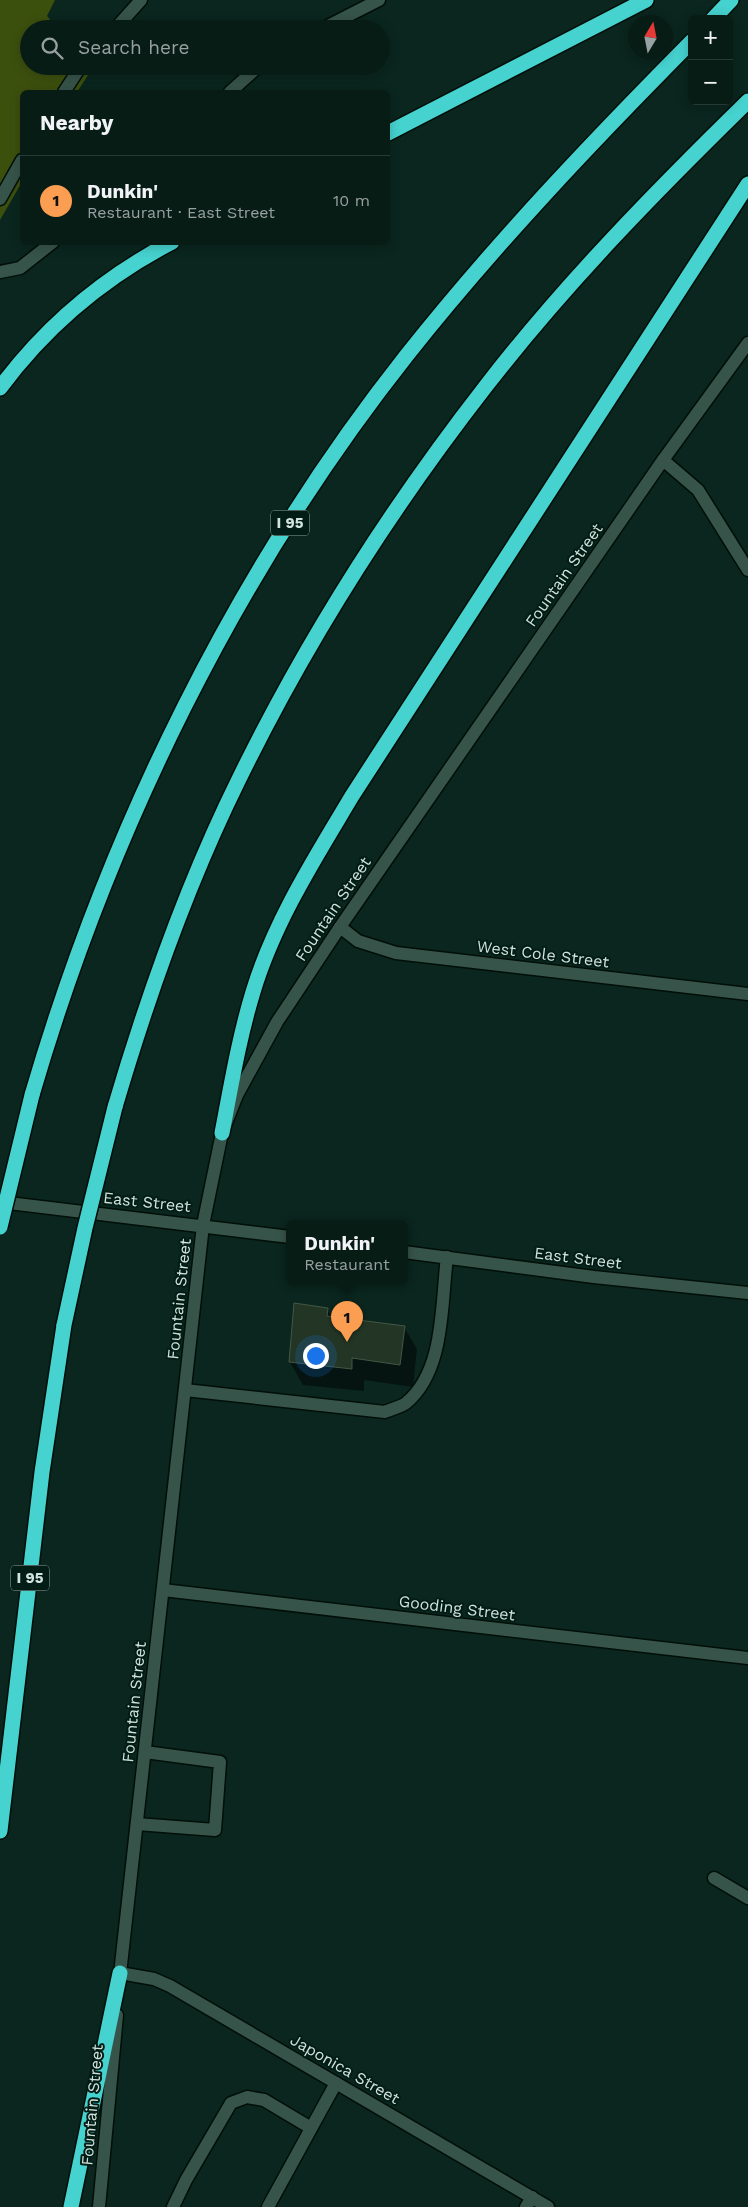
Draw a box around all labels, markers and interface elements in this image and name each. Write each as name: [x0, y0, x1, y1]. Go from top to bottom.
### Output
north arrow: [628, 15, 673, 60]
map controls: [688, 15, 733, 105]
button: +: [688, 15, 733, 60]
search box: [20, 20, 390, 75]
icon: search: [38, 34, 66, 62]
text: Search here: [78, 36, 189, 59]
button: −: [688, 60, 733, 105]
text: Nearby: [40, 110, 113, 135]
text: Dunkin': [87, 180, 158, 203]
text: 1: [53, 191, 59, 210]
text: 10 m: [333, 191, 370, 210]
text: Restaurant · East Street: [87, 203, 275, 222]
road number: I 95: [271, 510, 309, 536]
street label: Fountain Street: [521, 519, 607, 630]
street label: Fountain Street: [291, 853, 375, 965]
street label: West Cole Street: [476, 936, 610, 972]
street label: East Street: [102, 1188, 192, 1216]
popup: [286, 1220, 408, 1285]
text: Dunkin': [304, 1232, 375, 1255]
street label: Fountain Street: [163, 1237, 195, 1361]
street label: East Street: [533, 1243, 623, 1273]
text: Restaurant: [304, 1255, 390, 1274]
pin: 1: [331, 1301, 363, 1342]
your location: [303, 1343, 329, 1369]
road number: I 95: [11, 1566, 49, 1590]
street label: Gooding Street: [398, 1591, 517, 1625]
street label: Fountain Street: [118, 1640, 150, 1764]
street label: Japonica Street: [287, 2030, 403, 2108]
street label: Fountain Street: [77, 2043, 107, 2166]

